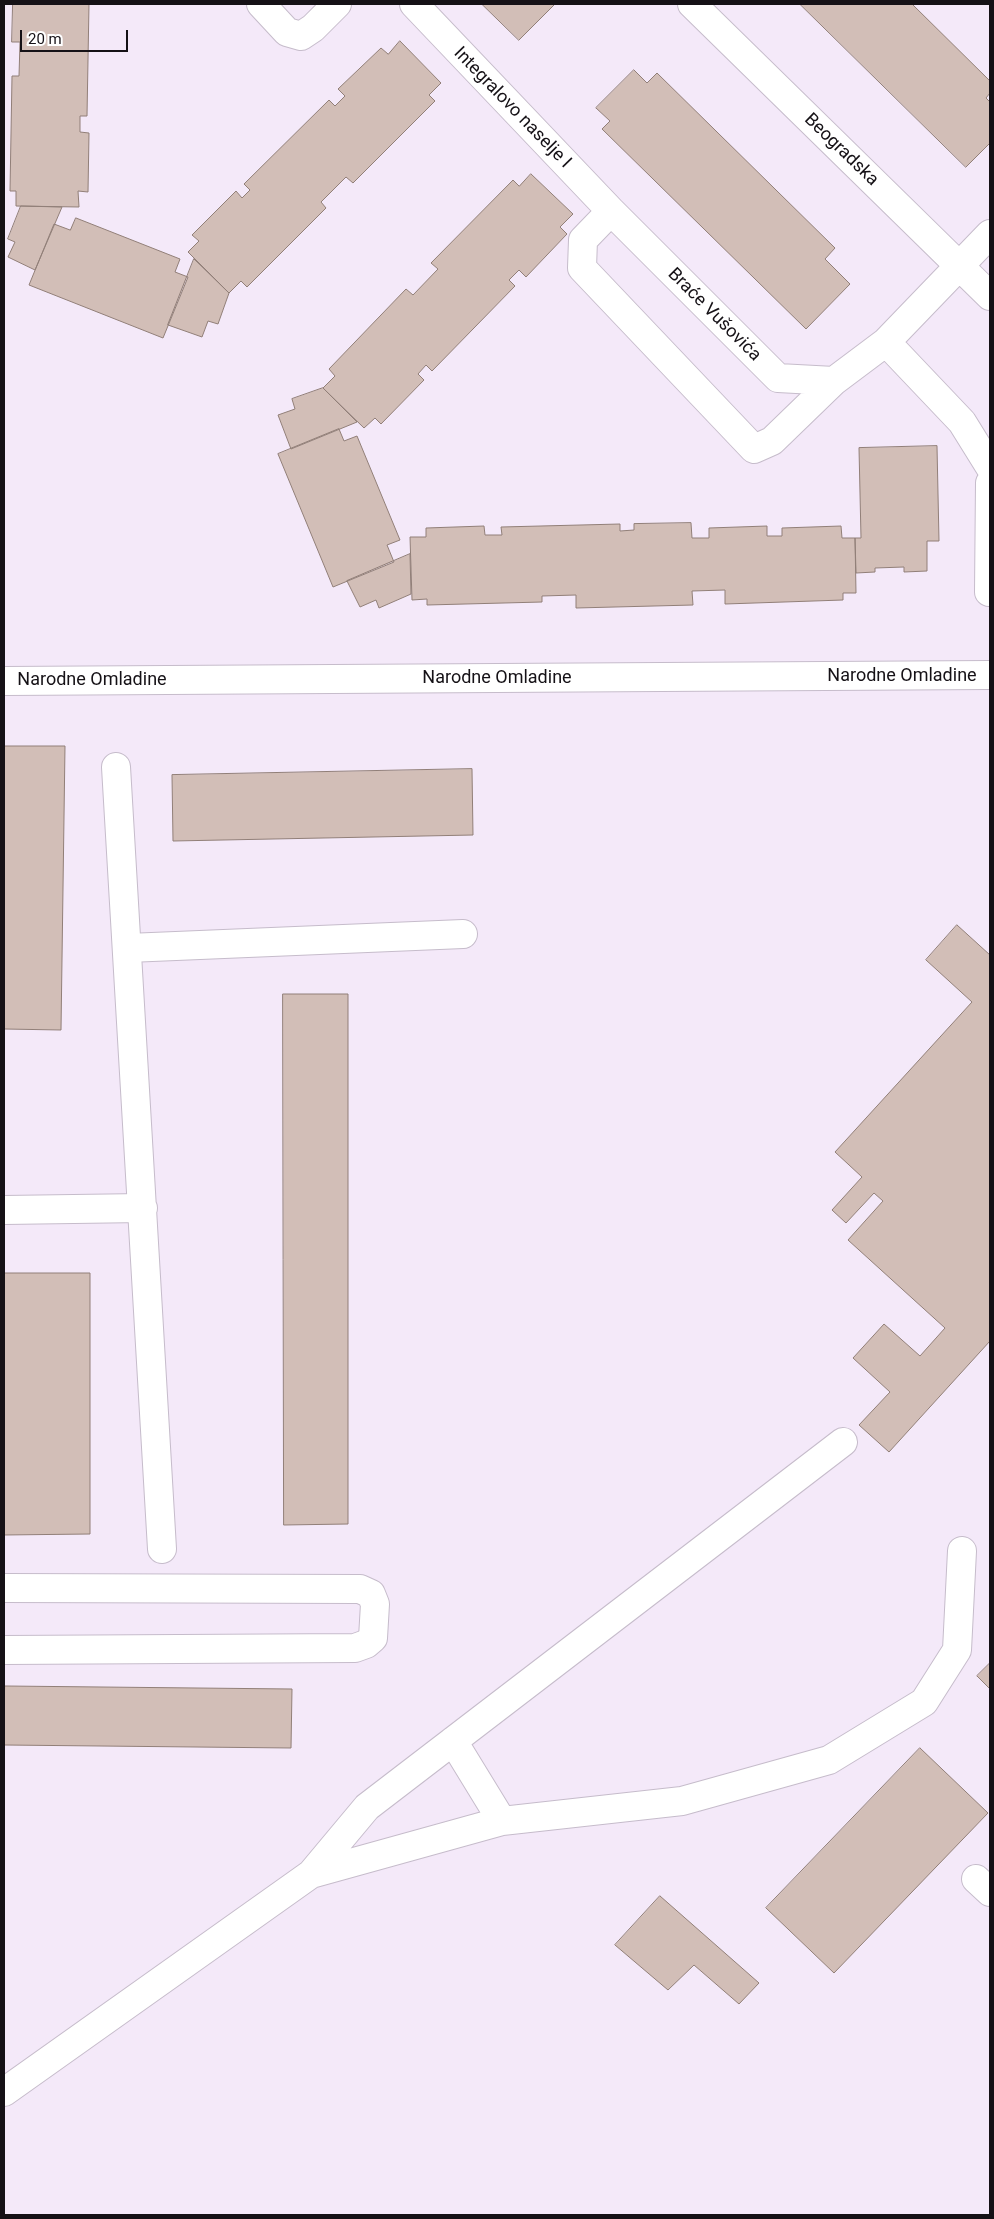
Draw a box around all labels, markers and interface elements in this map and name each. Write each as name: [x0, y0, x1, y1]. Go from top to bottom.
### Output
scale bar: [22, 20, 130, 52]
text: 20 m: [28, 30, 62, 48]
street label: Integralovo naselje I: [449, 43, 575, 173]
street label: Beogradska: [799, 109, 883, 191]
street label: Braće Vušovića: [663, 264, 765, 366]
street label: Narodne Omladine: [827, 665, 977, 687]
street label: Narodne Omladine: [422, 667, 572, 689]
street label: Narodne Omladine: [17, 669, 167, 691]

